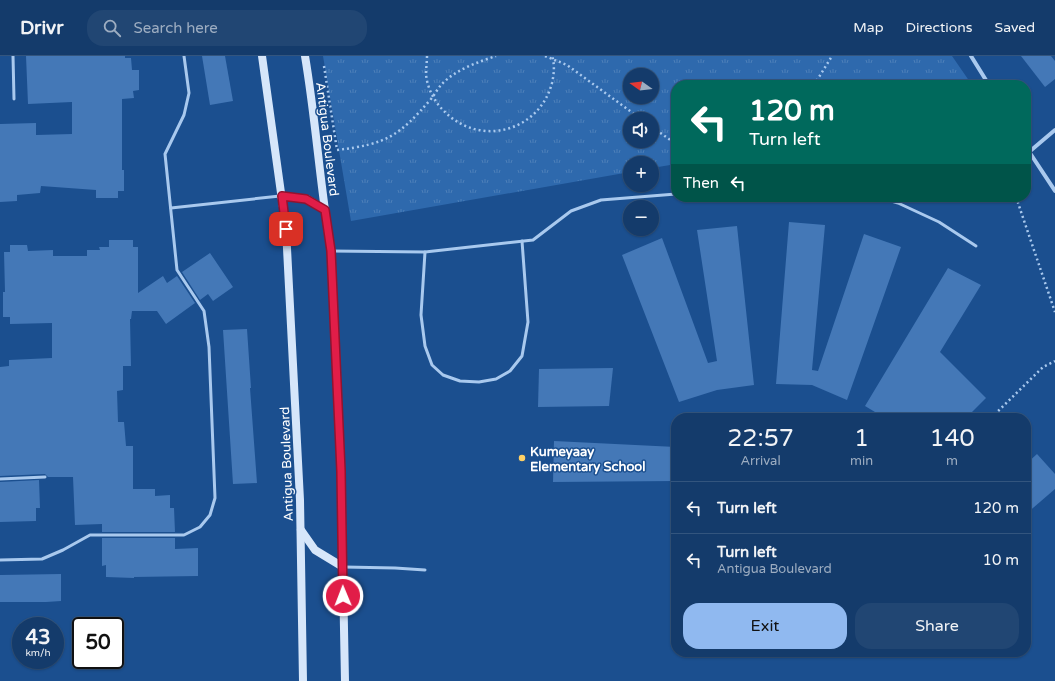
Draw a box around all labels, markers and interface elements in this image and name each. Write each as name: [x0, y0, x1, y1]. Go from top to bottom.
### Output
search box: [87, 10, 367, 46]
text: Drivr: [20, 17, 63, 39]
icon: search: [101, 17, 123, 39]
text: Search here: [133, 19, 218, 37]
text: Map: [853, 19, 884, 36]
text: Directions: [906, 19, 973, 36]
text: Saved: [995, 19, 1035, 36]
north arrow: [623, 68, 659, 104]
map controls: [623, 68, 659, 236]
street label: Antigua Boulevard: [312, 81, 342, 197]
text: 120 m: [749, 94, 835, 128]
icon: left: [683, 96, 735, 148]
button: sound: [623, 112, 659, 148]
text: Turn left: [749, 128, 821, 150]
button: +: [623, 156, 659, 192]
icon: left: [727, 172, 749, 194]
text: Then: [683, 174, 719, 192]
button: −: [623, 200, 659, 236]
pin: [269, 212, 303, 246]
icon: arrive: [275, 218, 297, 240]
street label: Antigua Boulevard: [277, 406, 297, 522]
text: 22:57: [727, 424, 794, 453]
text: 1: [854, 424, 869, 453]
text: 140: [929, 424, 975, 453]
place label: Kumeyaay Elementary School: [530, 444, 645, 475]
marker: Kumeyaay Elementary School: [517, 453, 527, 463]
text: Arrival: [740, 453, 781, 469]
text: min: [850, 453, 873, 469]
text: m: [946, 453, 958, 469]
icon: left: [683, 497, 705, 519]
text: Turn left: [717, 499, 777, 517]
text: 120 m: [973, 499, 1019, 517]
text: Turn left: [717, 543, 777, 561]
icon: left: [683, 549, 705, 571]
text: 10 m: [982, 551, 1019, 569]
text: Antigua Boulevard: [717, 561, 832, 577]
position arrow: [322, 575, 364, 617]
button: Exit: [683, 603, 847, 649]
button: Share: [855, 603, 1019, 649]
speed limit sign: 50: [72, 617, 124, 669]
text: 43: [25, 626, 51, 650]
text: km/h: [25, 647, 51, 659]

